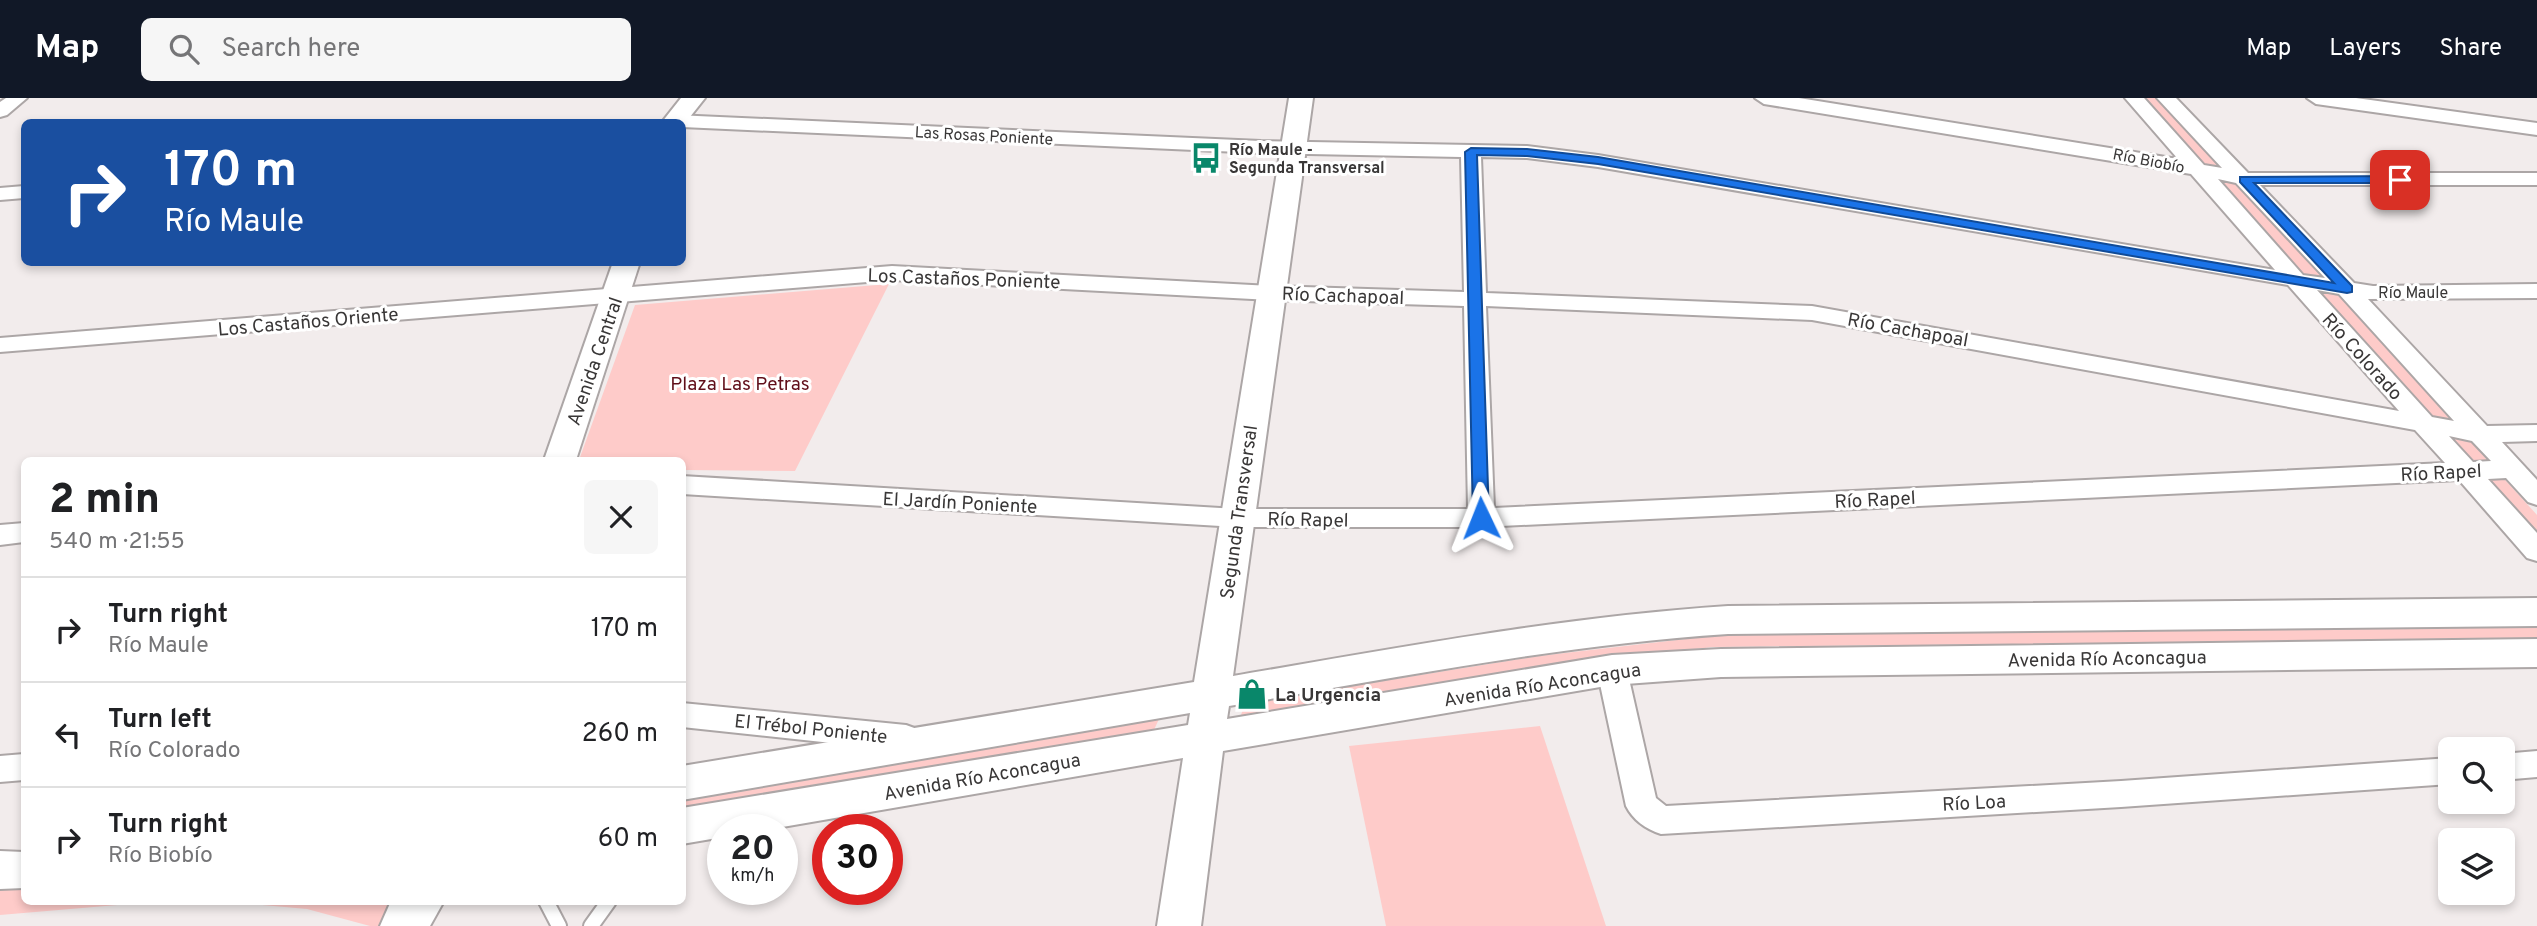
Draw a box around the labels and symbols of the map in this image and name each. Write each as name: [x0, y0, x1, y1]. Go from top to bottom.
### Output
street label: Las Rosas Poniente: [914, 123, 1054, 151]
bus stop icon: Río Maule - Segunda Transversal: [1189, 141, 1223, 175]
place label: Río Maule - Segunda Transversal: [1229, 141, 1385, 179]
street label: Río Biobío: [2111, 145, 2186, 179]
pin: [2370, 150, 2430, 210]
street label: Los Castaños Poniente: [867, 265, 1061, 295]
street label: Río Cachapoal: [1281, 283, 1405, 311]
street label: Río Maule: [2378, 284, 2448, 304]
street label: Avenida Central: [563, 294, 629, 429]
street label: Los Castaños Oriente: [217, 303, 400, 343]
street label: Río Cachapoal: [1845, 309, 1970, 353]
street label: Río Colorado: [2316, 309, 2407, 406]
park label: Plaza Las Petras: [670, 373, 810, 397]
street label: Segunda Transversal: [1216, 424, 1264, 601]
street label: Río Rapel: [2400, 460, 2482, 488]
position arrow: [1444, 481, 1518, 555]
street label: Río Rapel: [1834, 487, 1916, 515]
street label: El Jardín Poniente: [882, 488, 1038, 520]
street label: Río Rapel: [1267, 508, 1349, 534]
street label: Avenida Río Aconcagua: [2007, 646, 2207, 674]
street label: Avenida Río Aconcagua: [1442, 659, 1643, 713]
shop icon: La Urgencia: [1235, 677, 1269, 711]
place label: La Urgencia: [1275, 684, 1381, 708]
street label: El Trébol Poniente: [733, 710, 888, 750]
street label: Avenida Río Aconcagua: [882, 749, 1083, 807]
street label: Río Loa: [1942, 790, 2007, 818]
speed limit sign: 30: [812, 814, 903, 905]

